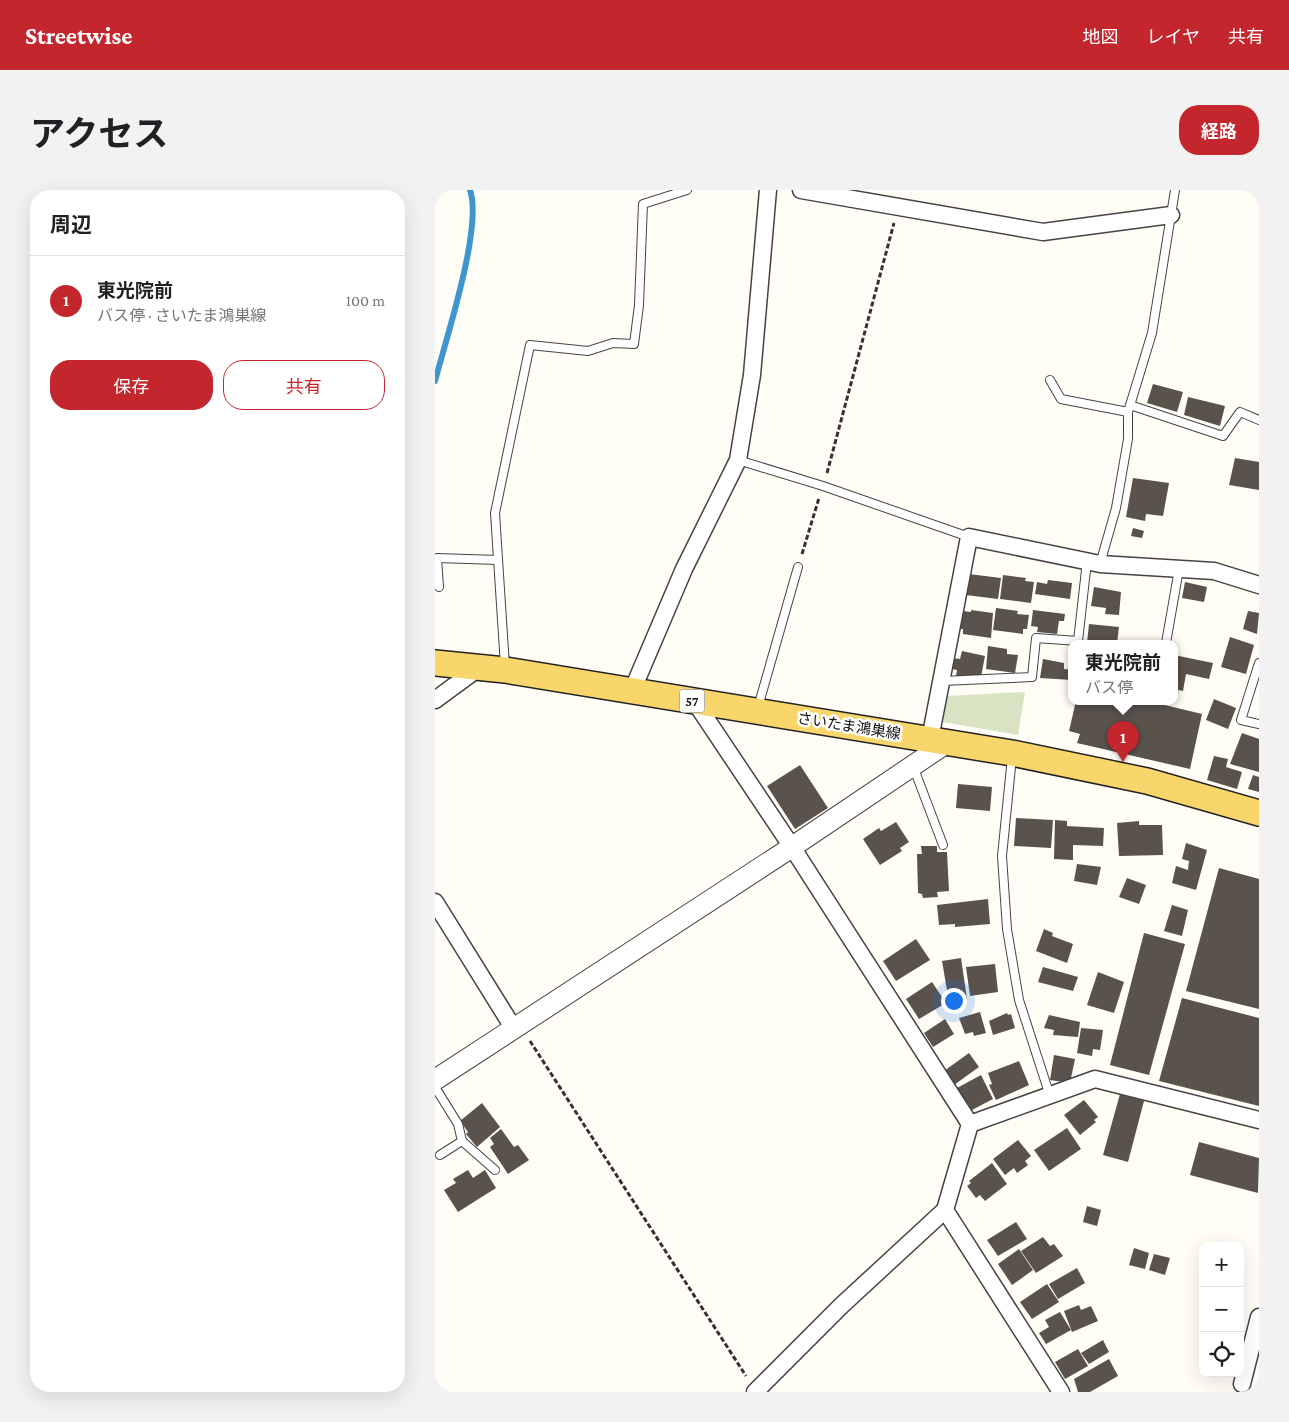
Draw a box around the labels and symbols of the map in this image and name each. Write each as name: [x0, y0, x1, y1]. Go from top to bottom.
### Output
road number: 57: [679, 690, 705, 712]
street label: さいたま鴻巣線: [796, 710, 902, 742]
pin: 1: [1107, 721, 1139, 762]
your location: [941, 988, 967, 1014]

